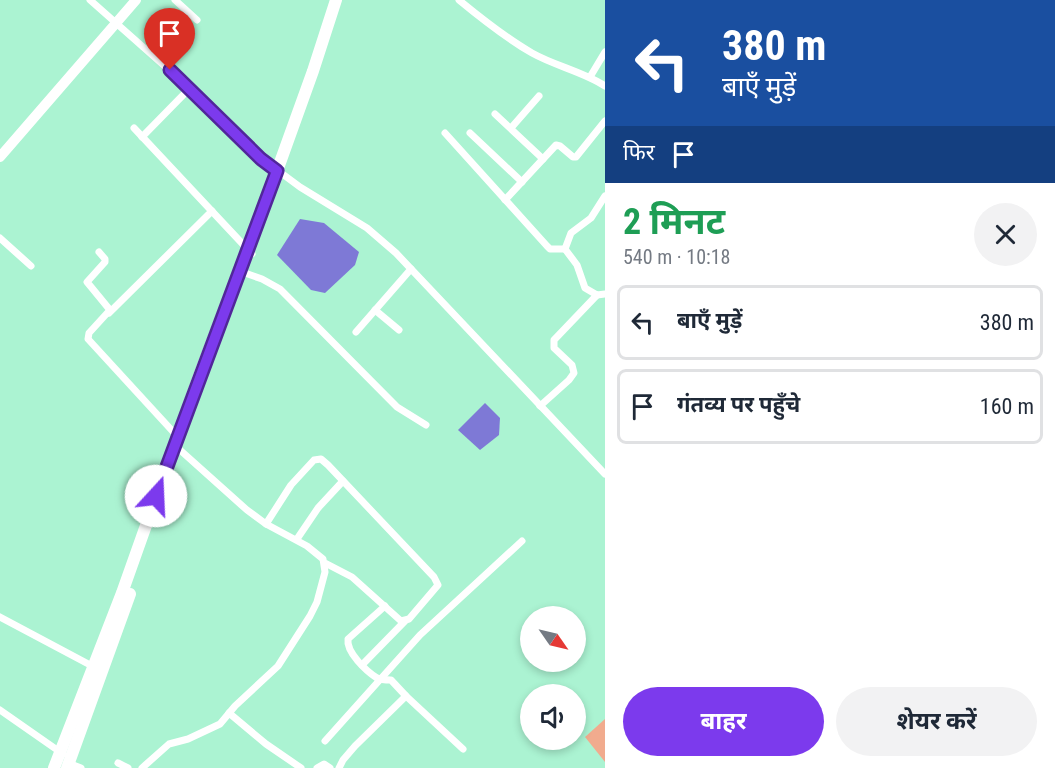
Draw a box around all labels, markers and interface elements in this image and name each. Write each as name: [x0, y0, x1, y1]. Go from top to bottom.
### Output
pin: [144, 8, 195, 70]
icon: arrive: [153, 17, 186, 50]
text: 380 m: [722, 21, 827, 70]
icon: left: [623, 24, 701, 102]
text: बाएँ मुड़ें: [722, 71, 796, 103]
icon: arrive: [667, 138, 700, 171]
text: फिर: [623, 140, 655, 165]
text: 2 मिनट: [623, 201, 725, 243]
button: close: [974, 203, 1037, 266]
text: 540 m · 10:18: [623, 245, 730, 269]
icon: left: [626, 306, 659, 339]
text: बाएँ मुड़ें: [677, 308, 742, 333]
text: 380 m: [980, 310, 1034, 335]
icon: arrive: [626, 390, 659, 423]
text: गंतव्य पर पहुँचे: [677, 392, 800, 417]
text: 160 m: [980, 394, 1034, 419]
position arrow: [124, 464, 188, 528]
north arrow: [520, 606, 586, 672]
map controls: [520, 606, 586, 750]
button: sound: [520, 684, 586, 750]
button: बाहर: [623, 687, 824, 756]
button: शेयर करें: [836, 687, 1037, 756]

